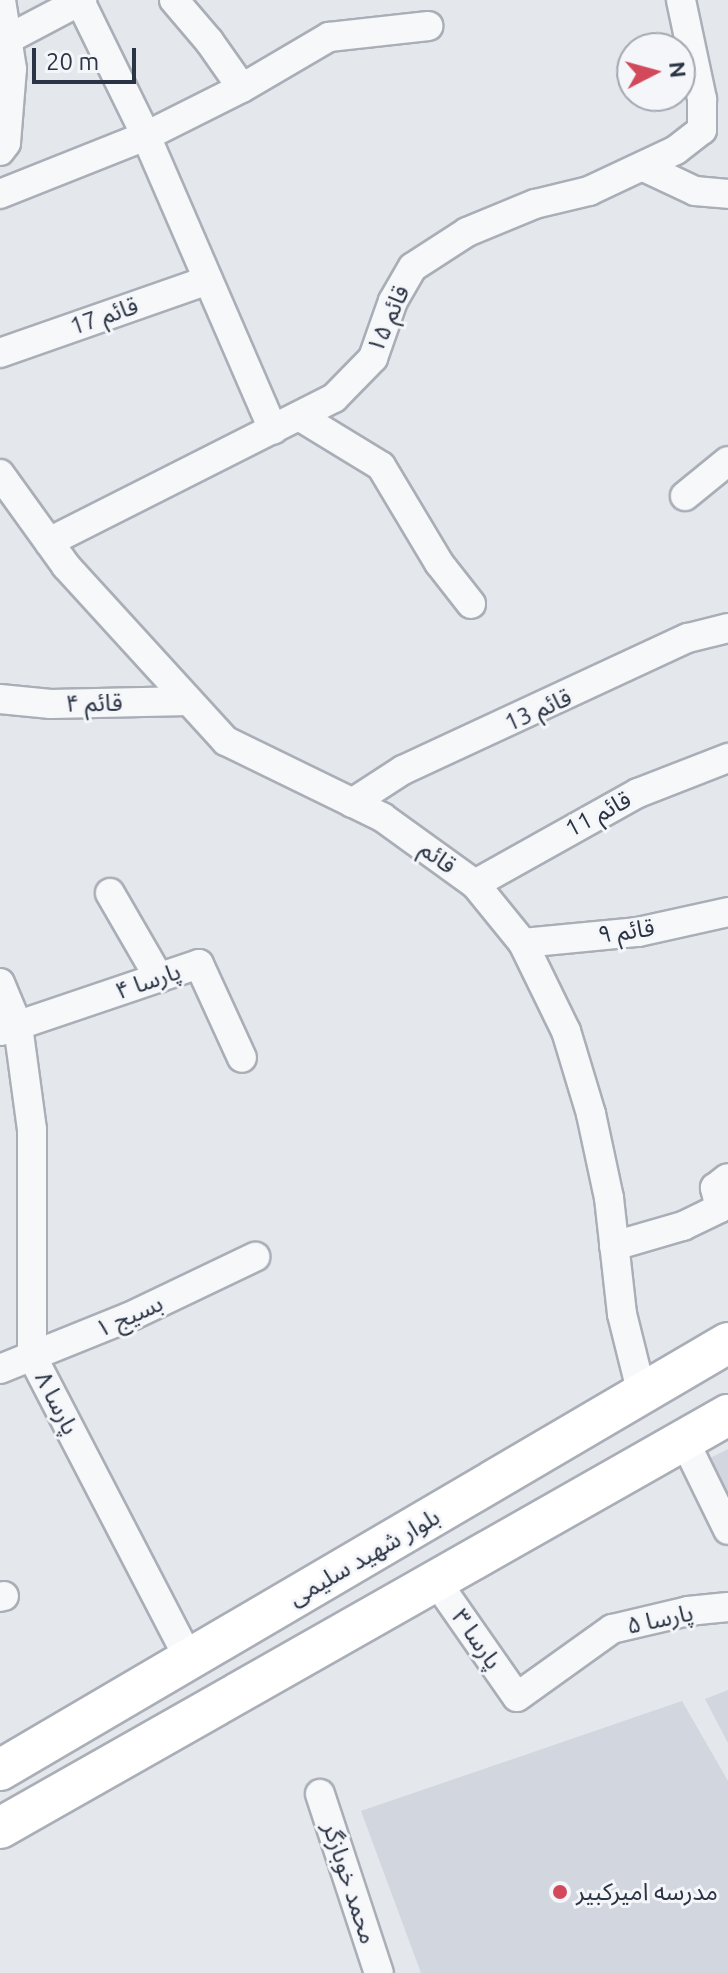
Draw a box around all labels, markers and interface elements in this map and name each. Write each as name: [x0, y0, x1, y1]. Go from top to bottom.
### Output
scale bar: [36, 32, 140, 82]
north arrow: [616, 32, 696, 112]
text: 20 m: [46, 48, 99, 75]
text: N: [665, 60, 692, 79]
street label: قائم ۱۵: [360, 281, 416, 357]
street label: قائم 17: [66, 291, 142, 341]
street label: قائم 13: [500, 683, 576, 737]
street label: قائم ۴: [65, 688, 123, 718]
street label: قائم 11: [560, 785, 636, 843]
street label: قائم: [414, 834, 462, 880]
street label: قائم ۹: [596, 913, 656, 949]
street label: پارسا ۴: [112, 956, 184, 1006]
street label: بسیج ۱: [91, 1288, 167, 1344]
street label: پارسا ۸: [29, 1366, 85, 1440]
street label: بلوار شهید سلیمی: [283, 1502, 445, 1612]
street label: پارسا ۵: [624, 1598, 696, 1640]
street label: پارسا ۳: [446, 1603, 508, 1675]
street label: محمد خوبازگر: [317, 1819, 383, 1947]
place label: مدرسه امیرکبیر: [576, 1878, 718, 1906]
marker: مدرسه امیرکبیر: [551, 1883, 569, 1901]

